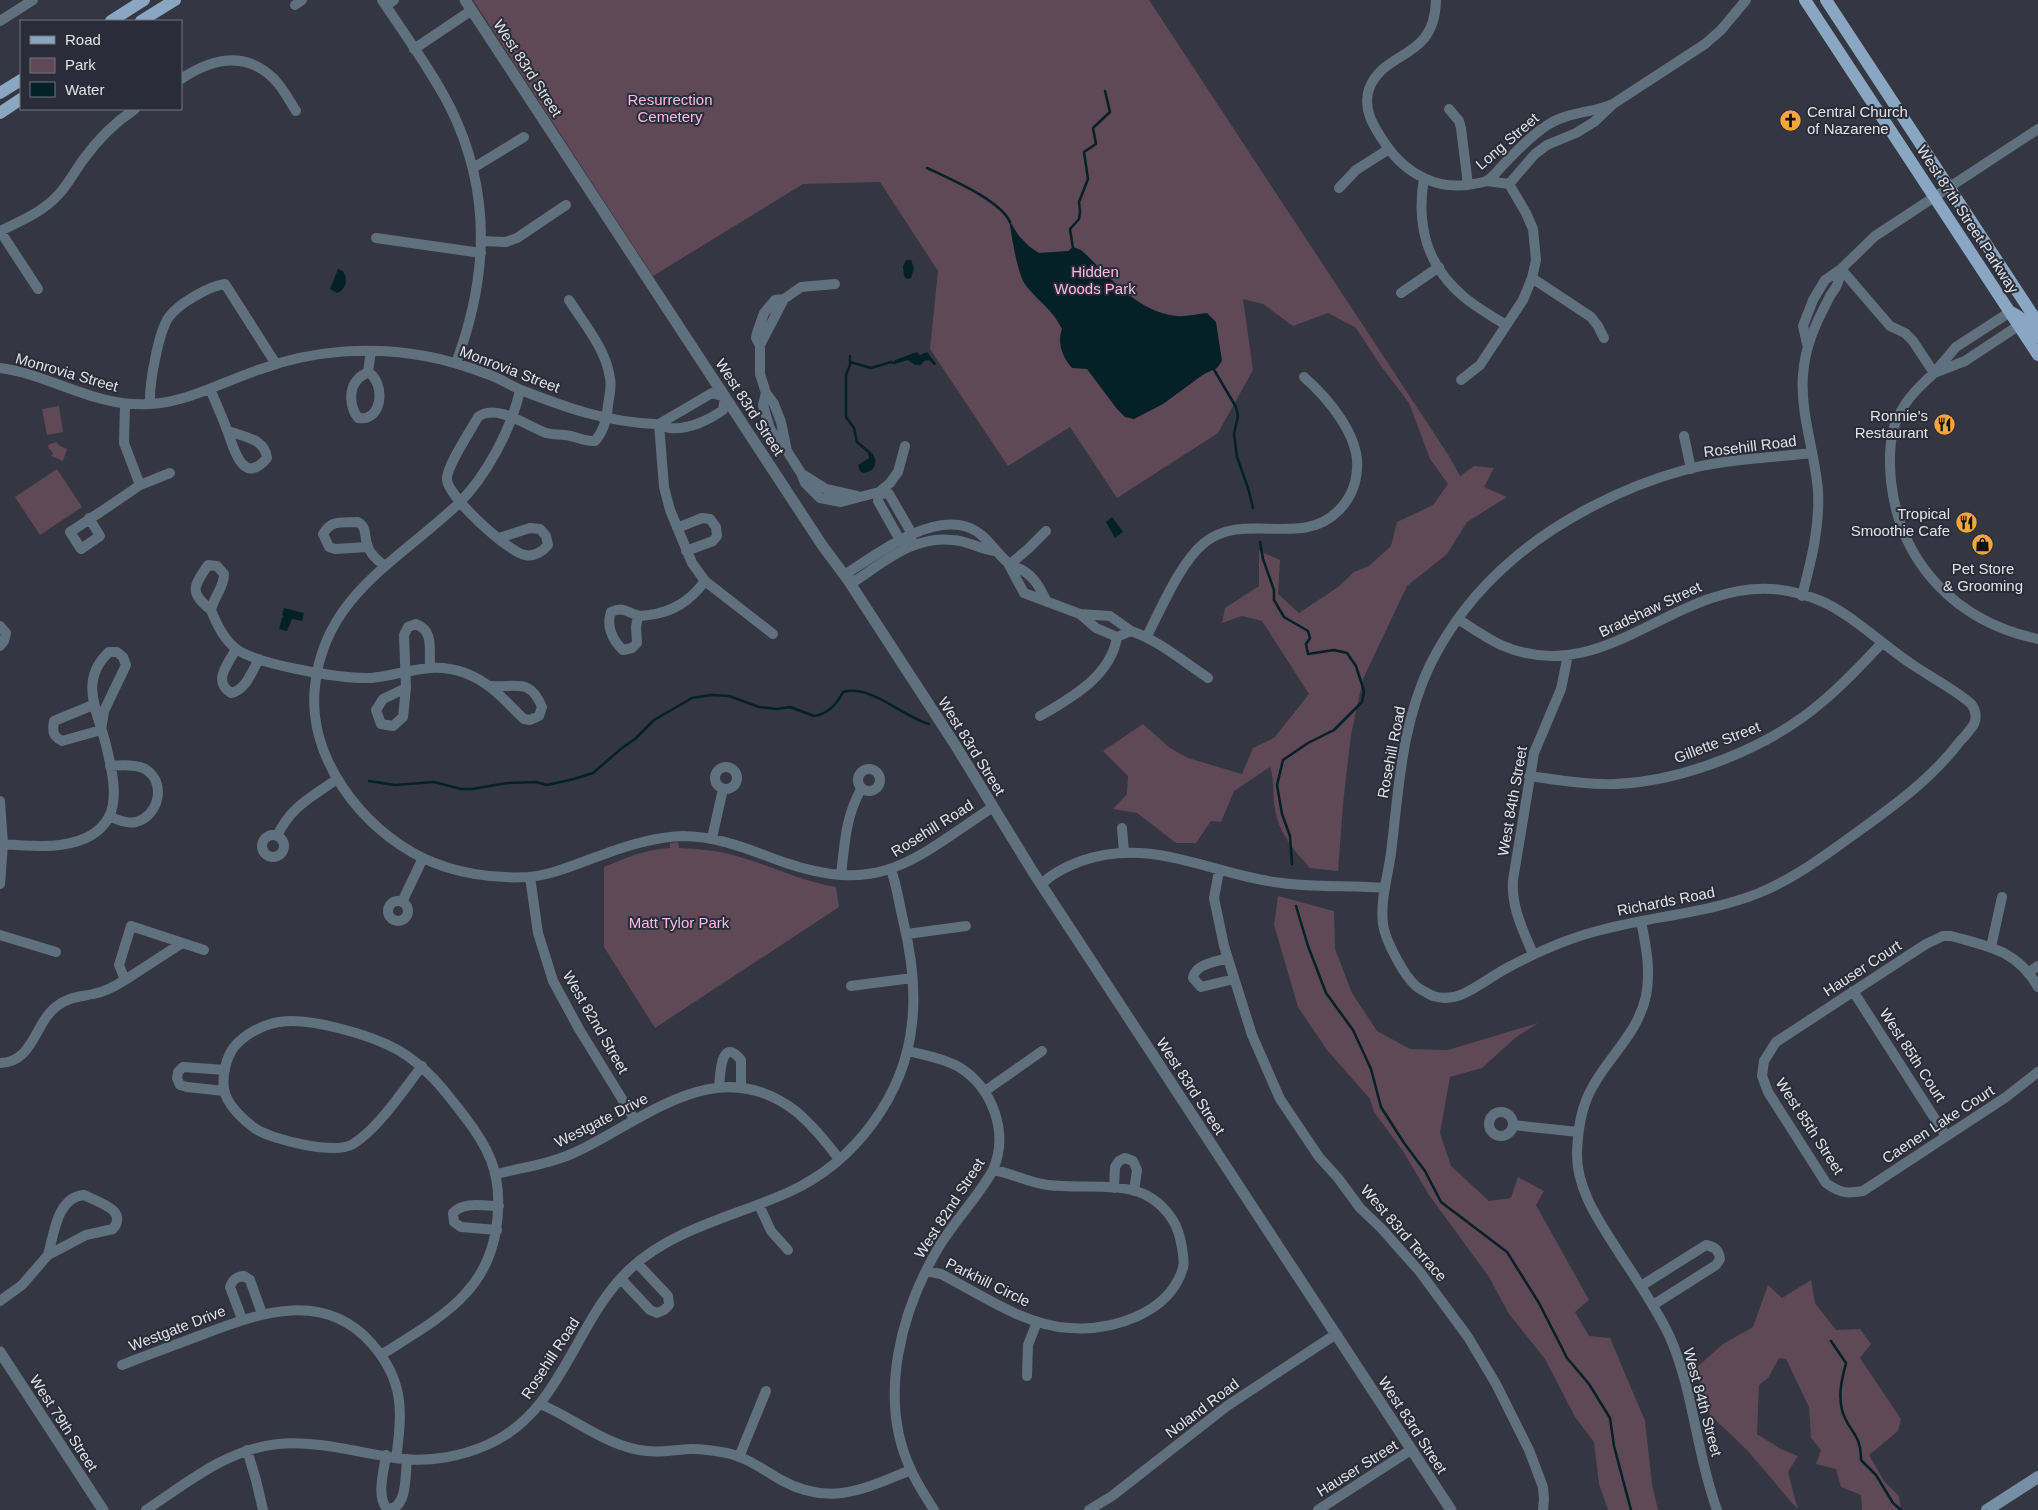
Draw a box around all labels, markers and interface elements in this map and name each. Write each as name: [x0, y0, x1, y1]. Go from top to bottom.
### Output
street label: West 83rd Street: [490, 16, 566, 120]
legend: [20, 20, 182, 110]
text: Road: [65, 31, 101, 48]
text: Park: [65, 56, 96, 73]
text: Water: [65, 81, 104, 98]
park label: Resurrection Cemetery: [627, 91, 713, 125]
place label: Central Church of Nazarene: [1807, 103, 1908, 137]
church icon: Central Church of Nazarene: [1779, 108, 1803, 132]
street label: Long Street: [1472, 109, 1542, 173]
street label: West 87th Street Parkway: [1914, 142, 2023, 297]
park label: Hidden Woods Park: [1054, 263, 1136, 297]
street label: Monrovia Street: [458, 342, 563, 396]
street label: Monrovia Street: [14, 349, 121, 395]
street label: West 83rd Street: [712, 355, 788, 459]
place label: Ronnie's Restaurant: [1855, 407, 1929, 441]
restaurant icon: Ronnie's Restaurant: [1932, 412, 1956, 436]
street label: Rosehill Road: [1703, 432, 1797, 460]
place label: Tropical Smoothie Cafe: [1851, 505, 1950, 539]
restaurant icon: Tropical Smoothie Cafe: [1954, 510, 1978, 534]
shop icon: Pet Store & Grooming: [1971, 533, 1995, 557]
place label: Pet Store & Grooming: [1943, 560, 2023, 594]
street label: Bradshaw Street: [1596, 578, 1705, 640]
street label: West 83rd Street: [935, 694, 1009, 799]
street label: Rosehill Road: [1374, 705, 1408, 799]
street label: Gillette Street: [1672, 717, 1763, 766]
street label: West 84th Street: [1494, 744, 1530, 857]
street label: Rosehill Road: [888, 796, 976, 860]
street label: Richards Road: [1616, 883, 1716, 919]
park label: Matt Tylor Park: [629, 914, 730, 931]
street label: Hauser Court: [1820, 936, 1905, 999]
street label: West 82nd Street: [560, 968, 633, 1077]
street label: West 85th Court: [1876, 1005, 1950, 1106]
street label: West 83rd Street: [1153, 1034, 1229, 1138]
street label: West 85th Street: [1773, 1075, 1848, 1178]
street label: Caenen Lake Court: [1879, 1081, 1998, 1167]
street label: Westgate Drive: [552, 1089, 650, 1151]
street label: West 82nd Street: [910, 1154, 988, 1261]
street label: West 83rd Terrace: [1358, 1181, 1450, 1285]
street label: Parkhill Circle: [943, 1254, 1033, 1310]
street label: Westgate Drive: [126, 1302, 228, 1354]
street label: Rosehill Road: [517, 1314, 583, 1402]
street label: West 84th Street: [1680, 1346, 1726, 1459]
street label: West 79th Street: [27, 1372, 102, 1475]
street label: West 83rd Street: [1375, 1373, 1451, 1477]
street label: Noland Road: [1162, 1375, 1242, 1441]
street label: Hauser Street: [1313, 1436, 1401, 1500]

